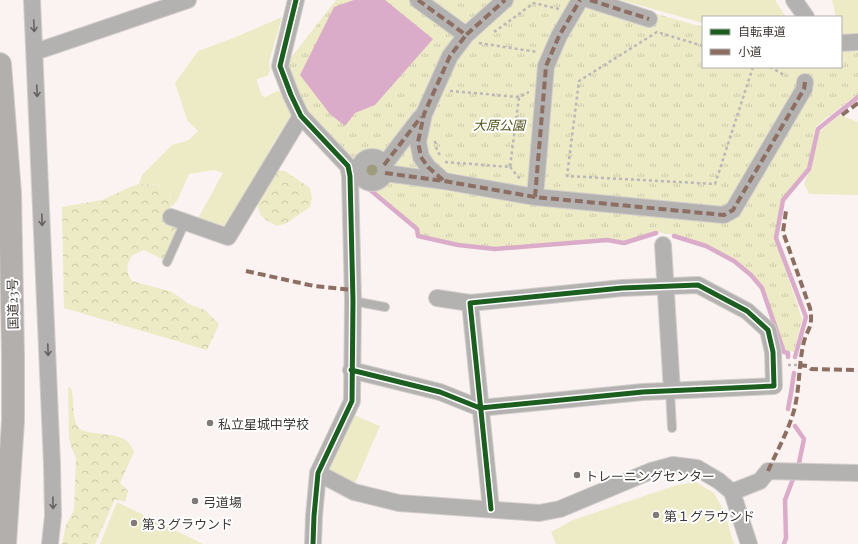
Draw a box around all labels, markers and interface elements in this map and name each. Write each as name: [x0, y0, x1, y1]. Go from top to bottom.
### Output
legend: [702, 16, 842, 68]
one-way arrow: [30, 19, 37, 32]
text: 自転車道: [738, 23, 786, 39]
text: 小道: [738, 43, 762, 59]
one-way arrow: [33, 84, 41, 97]
park label: 大原公園: [473, 116, 527, 133]
one-way arrow: [38, 213, 46, 226]
street label: 国道23号: [3, 278, 21, 330]
one-way arrow: [44, 343, 51, 356]
place label: 私立星城中学校: [218, 415, 309, 432]
marker: 私立星城中学校: [205, 418, 215, 428]
place label: トレーニングセンター: [585, 467, 715, 484]
marker: トレーニングセンター: [572, 470, 582, 480]
place label: 弓道場: [203, 493, 242, 510]
one-way arrow: [49, 496, 57, 509]
marker: 弓道場: [190, 496, 200, 506]
place label: 第１グラウンド: [664, 507, 755, 524]
marker: 第１グラウンド: [651, 510, 661, 520]
place label: 第３グラウンド: [142, 515, 233, 532]
marker: 第３グラウンド: [129, 518, 139, 528]

